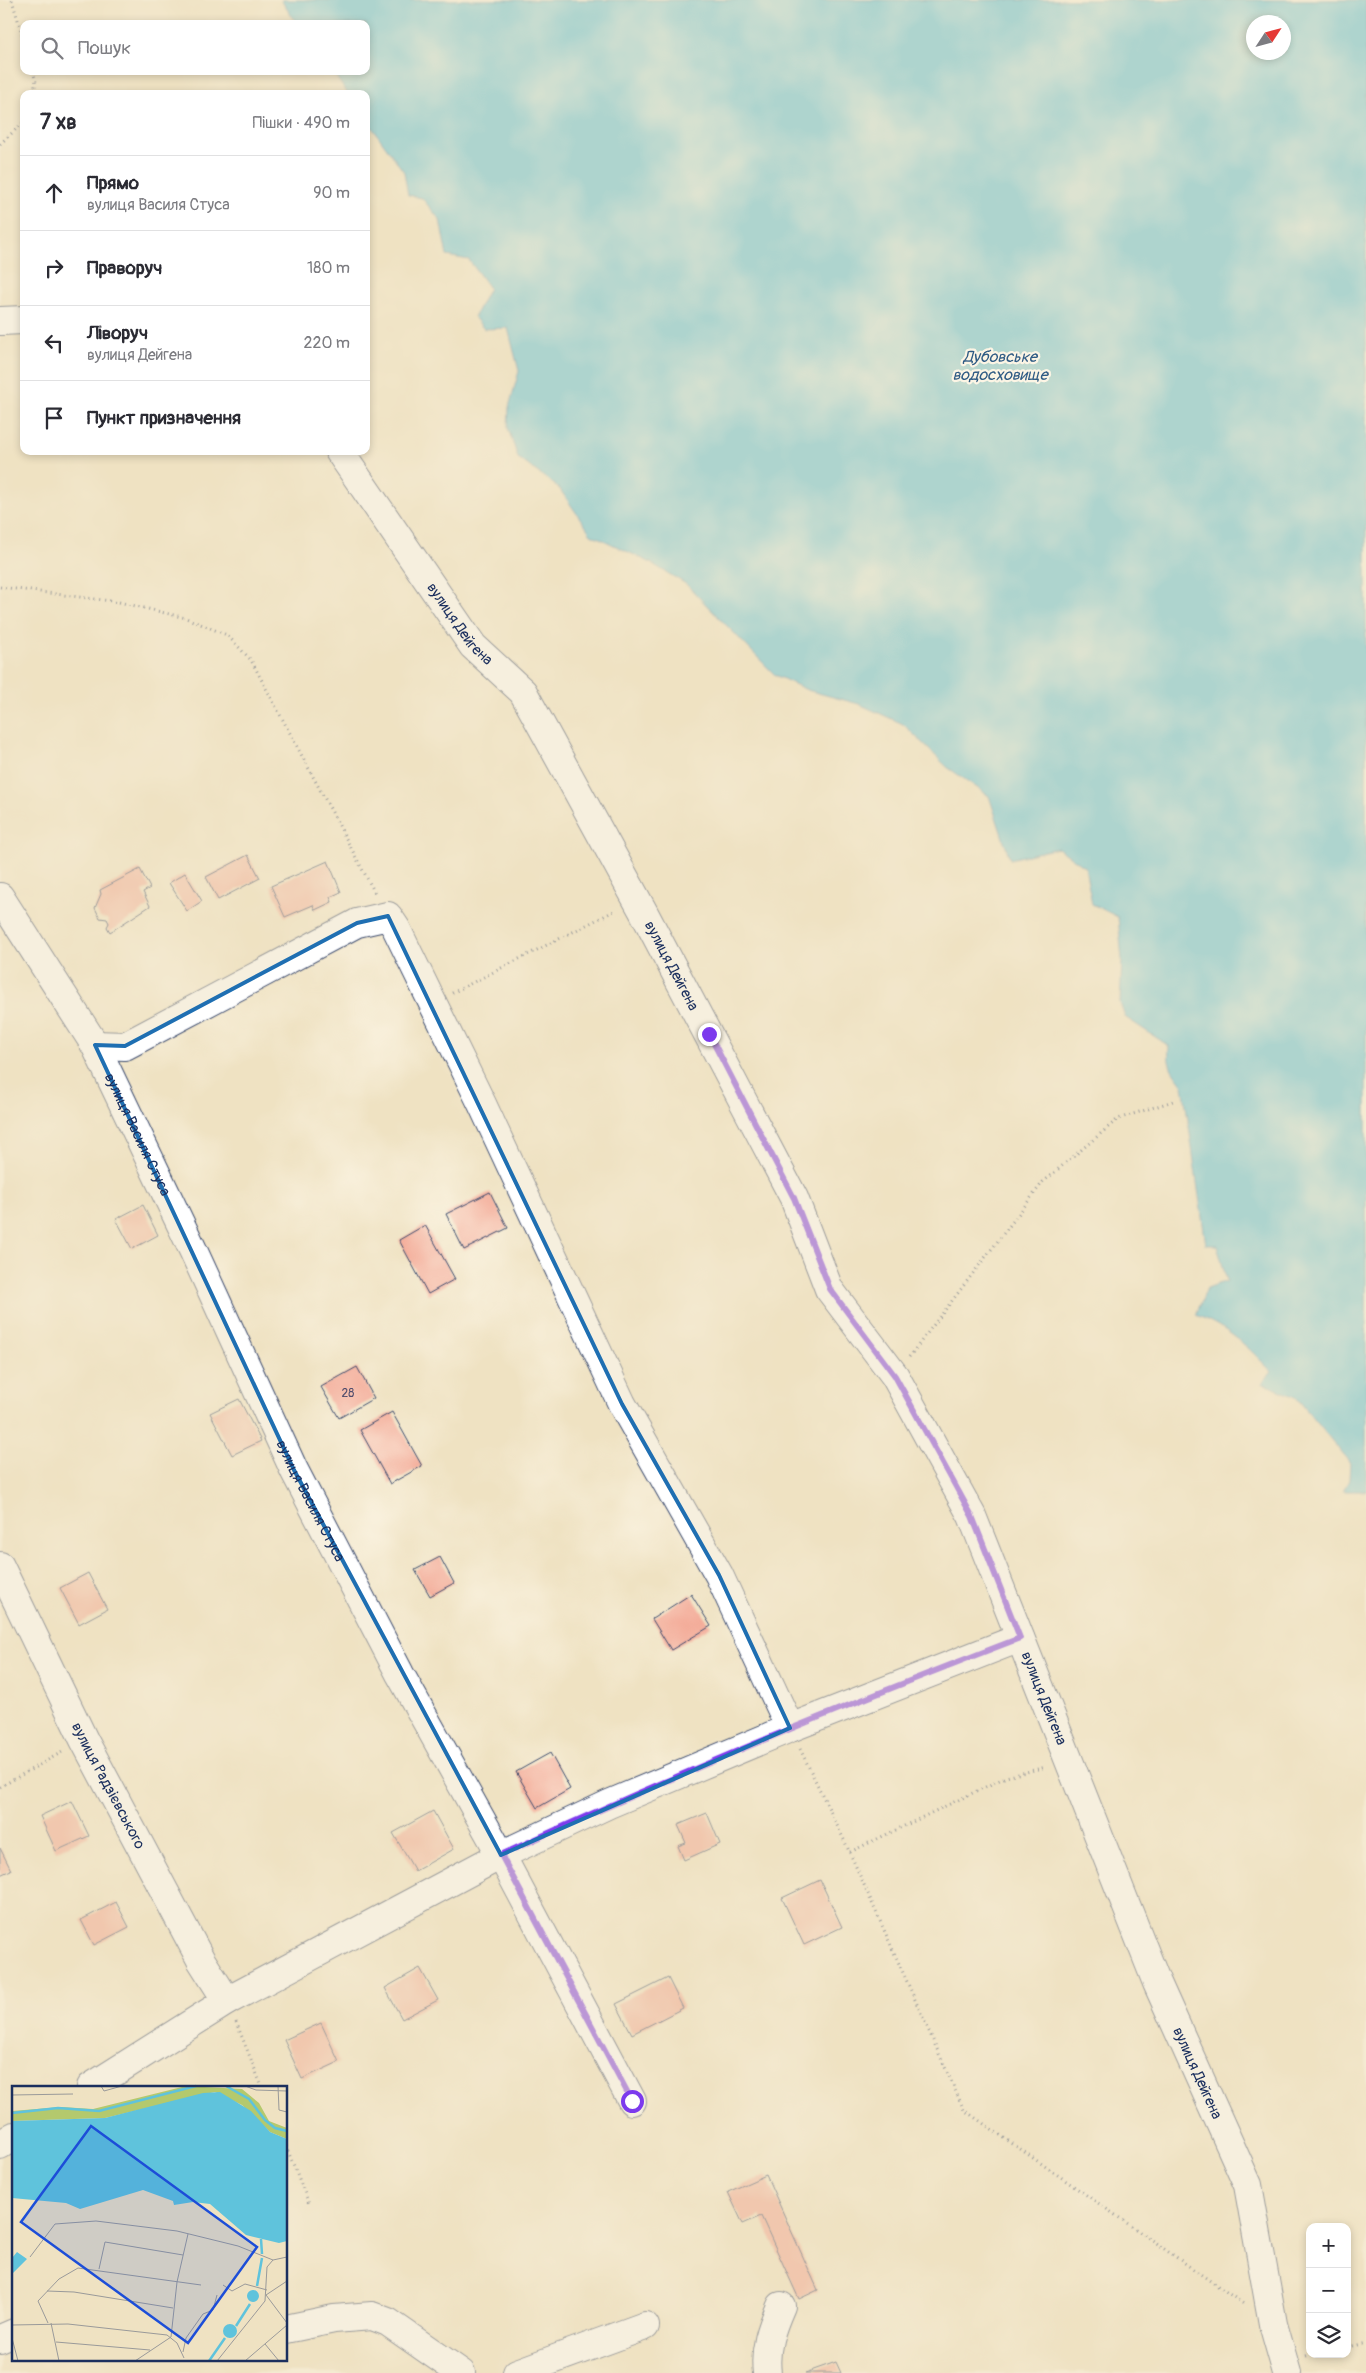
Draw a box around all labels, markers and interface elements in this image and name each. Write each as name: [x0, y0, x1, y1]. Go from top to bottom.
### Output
north arrow: [1246, 15, 1291, 60]
search box: [20, 20, 370, 75]
icon: search: [38, 34, 66, 62]
text: Пошук: [78, 36, 131, 60]
text: 7 хв: [40, 109, 77, 136]
text: Пішки · 490 m: [253, 113, 350, 133]
text: Прямо: [87, 171, 139, 195]
icon: ahead: [40, 179, 68, 207]
text: 90 m: [313, 183, 350, 203]
text: вулиця Василя Стуса: [87, 195, 230, 215]
icon: right: [40, 254, 68, 282]
text: Праворуч: [87, 256, 162, 280]
text: 180 m: [307, 258, 350, 278]
text: Ліворуч: [87, 321, 148, 345]
icon: left: [40, 329, 68, 357]
text: 220 m: [304, 333, 350, 353]
text: вулиця Дейгена: [87, 345, 192, 365]
water label: Дубовське водосховище: [952, 347, 1050, 385]
icon: arrive: [40, 404, 68, 432]
text: Пункт призначення: [87, 406, 241, 430]
street label: вулиця Дейгена: [423, 579, 497, 669]
street label: вулиця Дейгена: [640, 918, 703, 1014]
route end: [698, 1023, 721, 1046]
street label: вулиця Василя Стуса: [100, 1070, 175, 1199]
house number: 28: [342, 1386, 354, 1401]
street label: вулиця Василя Стуса: [272, 1437, 349, 1565]
street label: вулиця Дейгена: [1017, 1649, 1071, 1748]
street label: вулиця Радзієвського: [67, 1719, 150, 1852]
street label: вулиця Дейгена: [1169, 2024, 1226, 2122]
inset map: [12, 2086, 288, 2360]
route start: [621, 2090, 644, 2113]
map controls: [1306, 2223, 1351, 2358]
button: +: [1306, 2223, 1351, 2268]
button: −: [1306, 2268, 1351, 2313]
button: layers: [1306, 2313, 1351, 2358]

